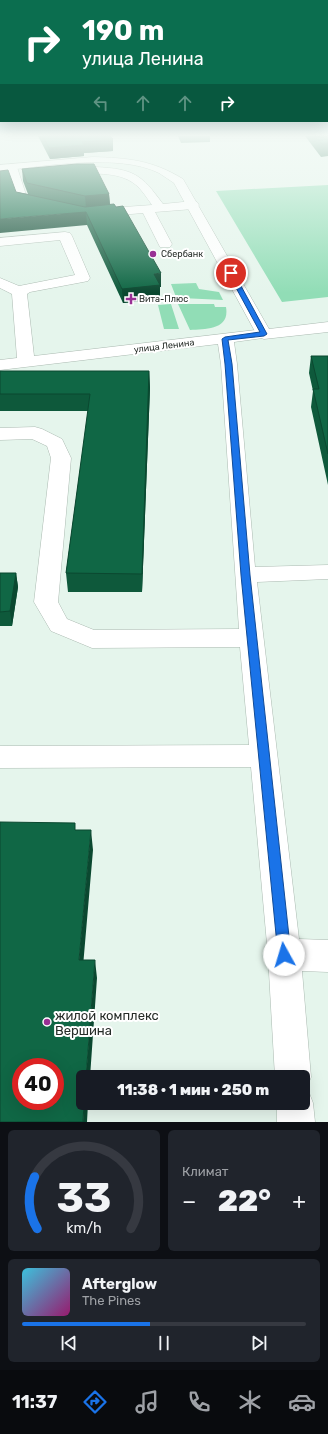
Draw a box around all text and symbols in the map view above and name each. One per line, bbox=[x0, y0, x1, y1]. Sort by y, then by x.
text: 190 m bbox=[82, 14, 165, 47]
icon: right bbox=[16, 16, 68, 68]
text: улица Ленина bbox=[82, 48, 204, 70]
icon: left bbox=[90, 92, 112, 114]
icon: ahead bbox=[132, 92, 154, 114]
icon: ahead bbox=[174, 92, 196, 114]
icon: right bbox=[216, 92, 238, 114]
marker: Сбербанк bbox=[148, 249, 158, 259]
place label: Сбербанк bbox=[161, 249, 203, 259]
pin bbox=[214, 256, 248, 290]
icon: arrive bbox=[220, 262, 242, 284]
marker: Вита-Плюс bbox=[126, 294, 136, 304]
place label: Вита-Плюс bbox=[139, 294, 188, 304]
street label: улица Ленина bbox=[133, 337, 195, 355]
position arrow bbox=[263, 934, 305, 976]
place label: жилой комплекс Вершина bbox=[55, 1008, 159, 1038]
marker: жилой комплекс Вершина bbox=[42, 1017, 52, 1027]
speed limit sign: 40 bbox=[12, 1058, 64, 1110]
text: 11:38 · 1 мин · 250 m bbox=[117, 1081, 269, 1099]
text: Климат bbox=[182, 1164, 228, 1179]
text: 33 bbox=[57, 1172, 111, 1221]
text: 22° bbox=[218, 1183, 271, 1219]
text: − bbox=[182, 1188, 196, 1215]
text: + bbox=[292, 1188, 306, 1215]
text: km/h bbox=[66, 1219, 102, 1236]
text: Afterglow bbox=[82, 1275, 157, 1293]
text: The Pines bbox=[82, 1293, 141, 1308]
icon: previous bbox=[58, 1332, 80, 1354]
icon: pause bbox=[153, 1332, 175, 1354]
icon: next bbox=[248, 1332, 270, 1354]
icon: directions bbox=[81, 1388, 109, 1416]
icon: music bbox=[133, 1388, 161, 1416]
icon: phone bbox=[185, 1388, 213, 1416]
icon: climate bbox=[236, 1388, 264, 1416]
icon: car bbox=[288, 1388, 316, 1416]
text: 11:37 bbox=[12, 1391, 57, 1413]

